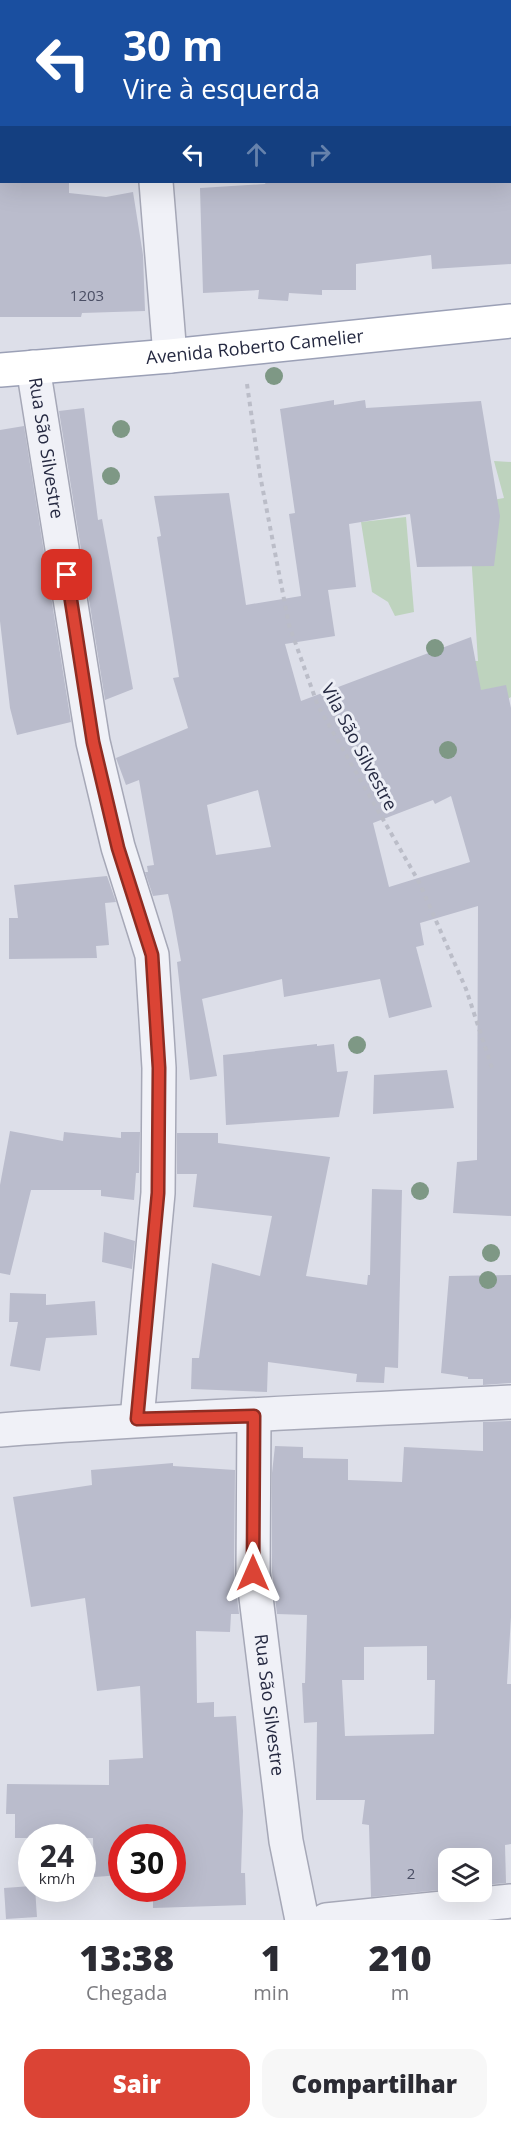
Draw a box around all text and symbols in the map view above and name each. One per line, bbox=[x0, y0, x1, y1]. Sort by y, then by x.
text: 30 m bbox=[123, 16, 223, 73]
icon: left bbox=[24, 24, 102, 102]
text: Vire à esquerda bbox=[123, 70, 320, 107]
icon: left bbox=[177, 138, 210, 171]
icon: ahead bbox=[240, 138, 273, 171]
icon: right bbox=[303, 138, 336, 171]
house number: 1203 bbox=[70, 285, 104, 305]
street label: Avenida Roberto Camelier bbox=[145, 323, 366, 369]
street label: Rua São Silvestre bbox=[24, 375, 70, 520]
pin bbox=[41, 549, 92, 600]
icon: arrive bbox=[50, 558, 83, 591]
street label: Vila São Silvestre bbox=[316, 679, 403, 814]
position arrow bbox=[221, 1541, 285, 1605]
street label: Rua São Silvestre bbox=[250, 1633, 291, 1777]
speed limit sign: 30 bbox=[108, 1824, 186, 1902]
text: 24 bbox=[40, 1835, 74, 1876]
map controls bbox=[438, 1848, 492, 1902]
button: layers bbox=[438, 1848, 492, 1902]
house number: 2 bbox=[407, 1863, 415, 1883]
text: km/h bbox=[39, 1868, 75, 1888]
text: 13:38 bbox=[79, 1933, 174, 1982]
text: 1 bbox=[261, 1933, 282, 1982]
text: 210 bbox=[368, 1933, 432, 1982]
text: Chegada bbox=[86, 1979, 167, 2006]
text: min bbox=[253, 1979, 289, 2006]
text: m bbox=[391, 1979, 409, 2006]
button: Sair bbox=[24, 2049, 250, 2118]
button: Compartilhar bbox=[262, 2049, 487, 2118]

